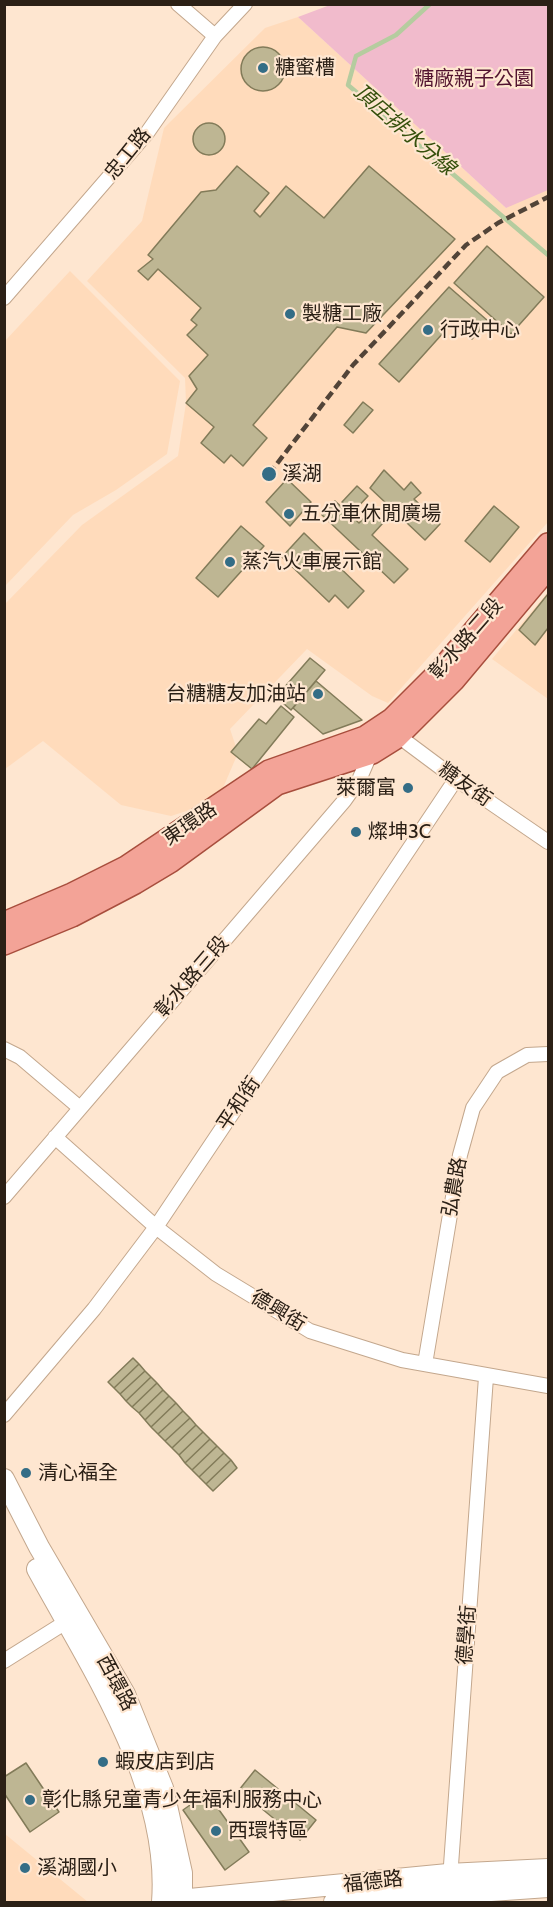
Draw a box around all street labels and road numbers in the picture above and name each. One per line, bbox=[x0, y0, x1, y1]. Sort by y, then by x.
street label: 忠工路 bbox=[100, 123, 156, 185]
street label: 彰水路二段 bbox=[424, 593, 508, 685]
street label: 糖友街 bbox=[434, 758, 496, 812]
street label: 東環路 bbox=[158, 797, 222, 851]
street label: 彰水路三段 bbox=[150, 931, 234, 1023]
street label: 平和街 bbox=[212, 1072, 266, 1136]
street label: 弘農路 bbox=[438, 1155, 472, 1219]
street label: 德興街 bbox=[246, 1285, 310, 1337]
street label: 德學街 bbox=[453, 1604, 481, 1666]
street label: 西環路 bbox=[91, 1651, 141, 1715]
street label: 福德路 bbox=[342, 1867, 404, 1897]

